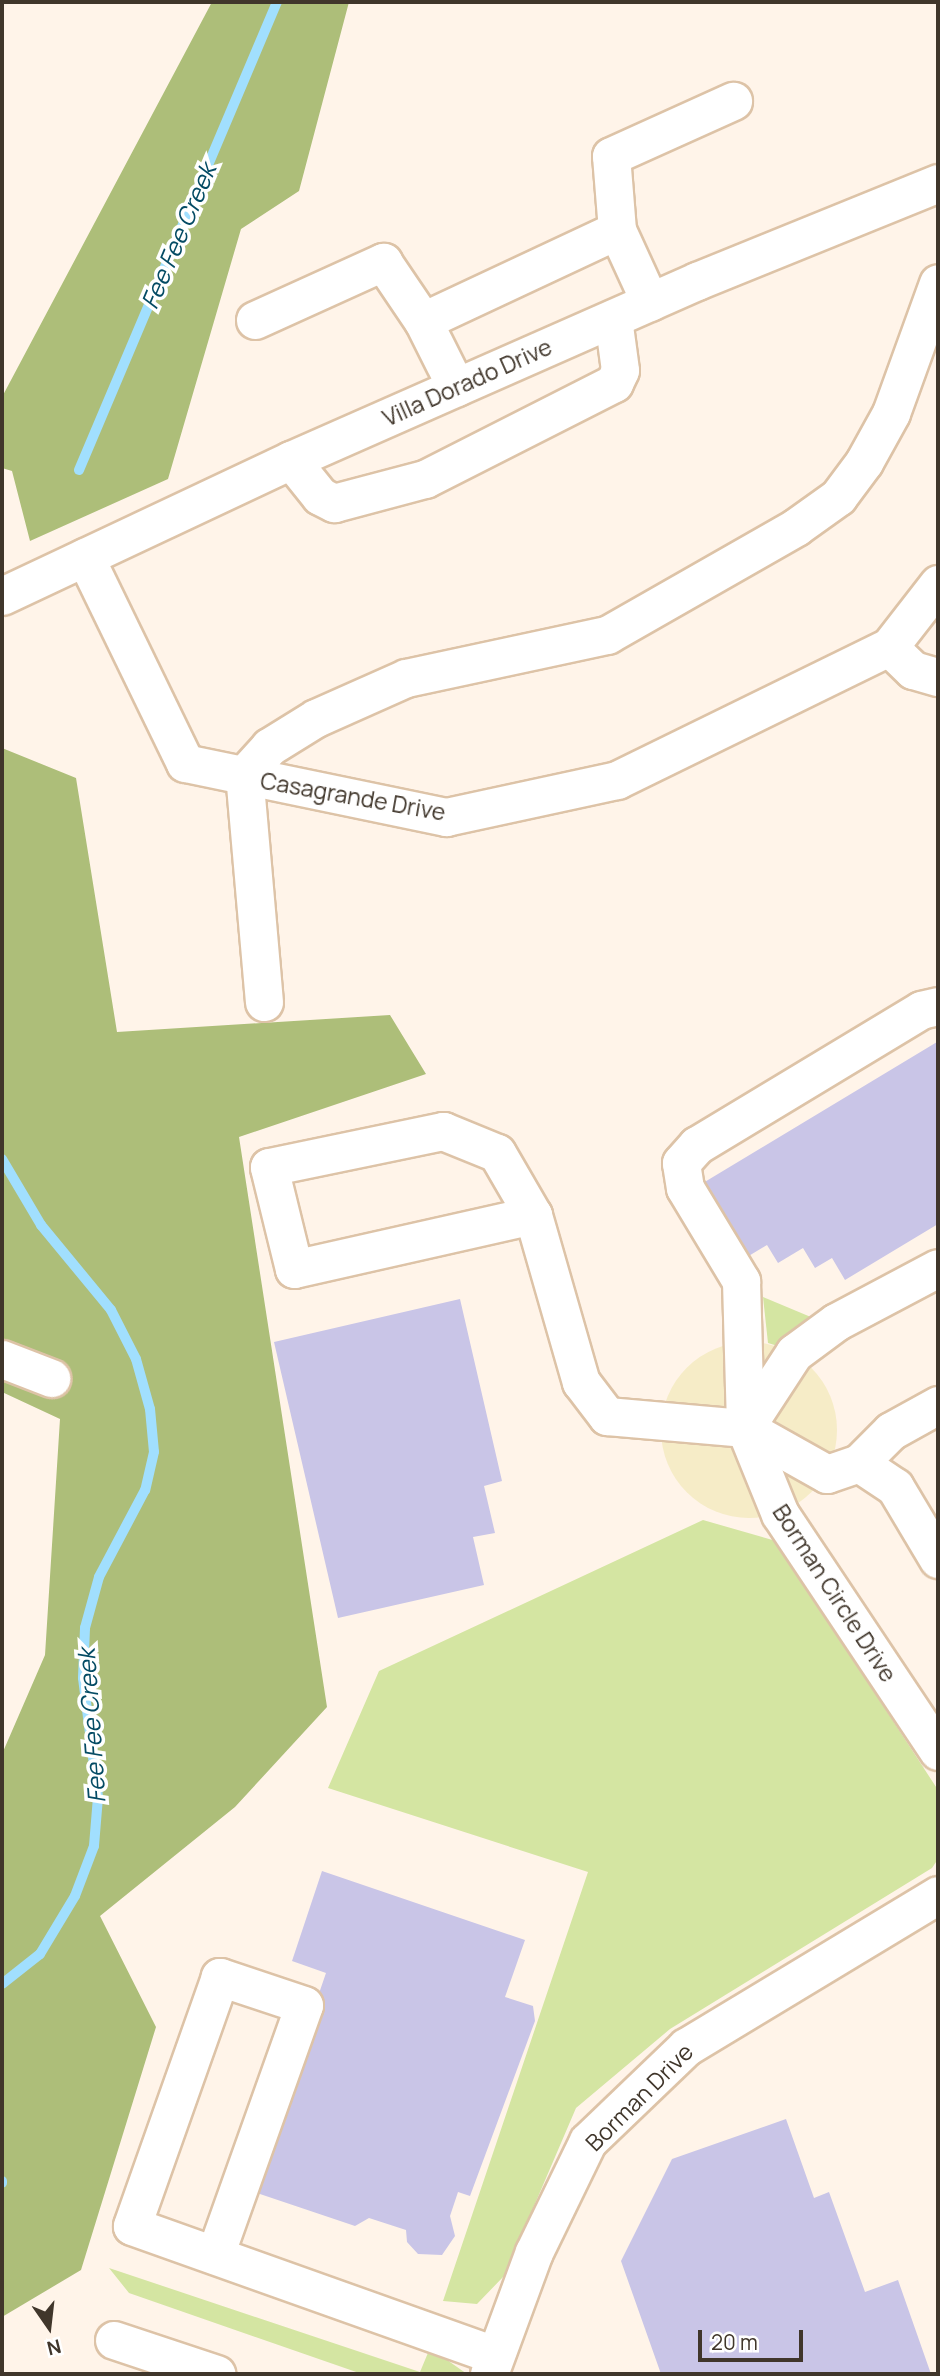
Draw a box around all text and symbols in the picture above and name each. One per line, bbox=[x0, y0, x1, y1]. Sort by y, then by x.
water label: Fee Fee Creek bbox=[135, 159, 221, 313]
street label: Villa Dorado Drive bbox=[378, 332, 556, 432]
street label: Casagrande Drive bbox=[258, 766, 448, 826]
street label: Borman Circle Drive bbox=[767, 1499, 903, 1687]
water label: Fee Fee Creek bbox=[71, 1648, 111, 1804]
street label: Borman Drive bbox=[580, 2038, 698, 2156]
north arrow bbox=[14, 2292, 84, 2362]
scale bar bbox=[702, 2316, 807, 2360]
text: 20 m bbox=[711, 2328, 758, 2356]
text: N bbox=[44, 2333, 64, 2362]

